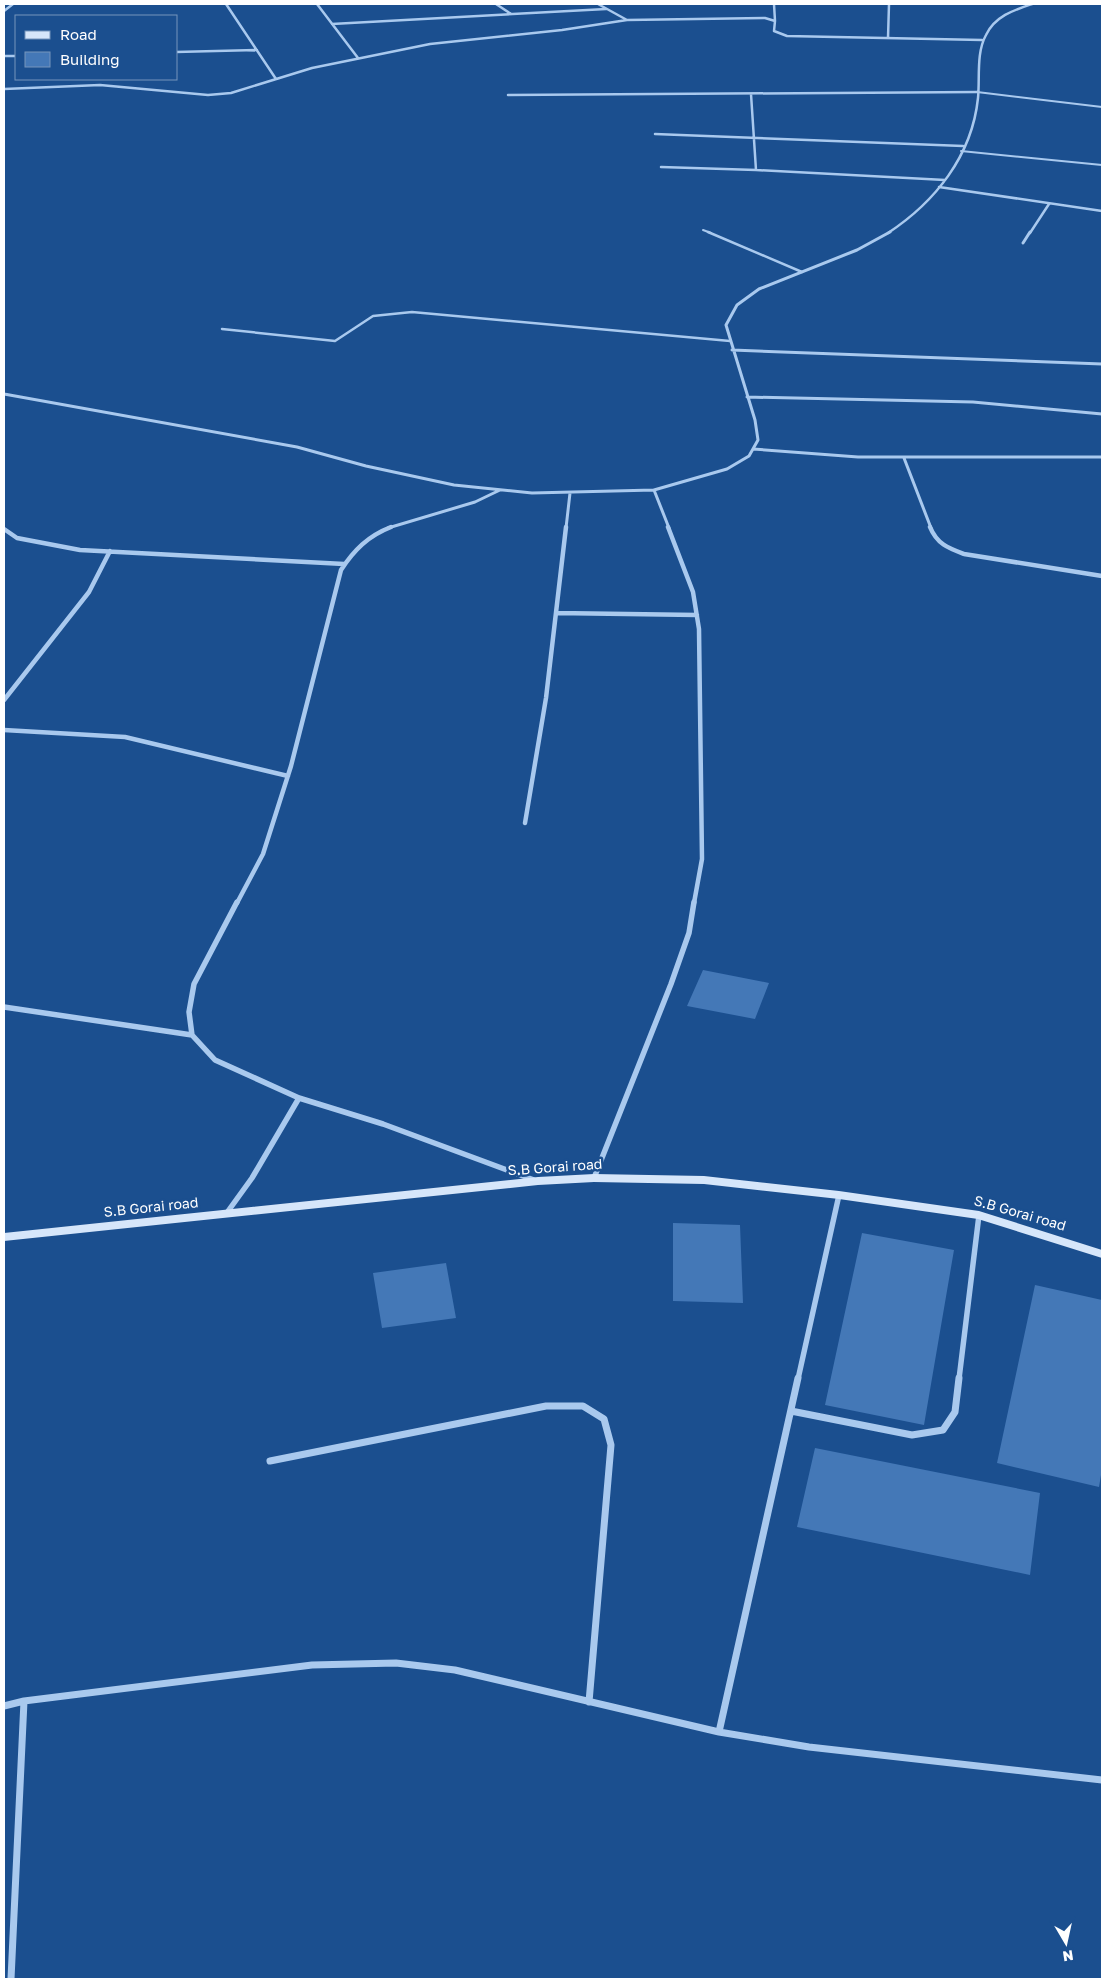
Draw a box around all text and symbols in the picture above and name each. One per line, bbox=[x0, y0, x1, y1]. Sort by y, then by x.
legend bbox=[15, 15, 178, 80]
text: Road bbox=[60, 25, 97, 43]
text: Building bbox=[60, 50, 120, 68]
street label: S.B Gorai road bbox=[507, 1155, 603, 1178]
street label: S.B Gorai road bbox=[972, 1191, 1068, 1234]
street label: S.B Gorai road bbox=[103, 1193, 199, 1220]
north arrow bbox=[1041, 1918, 1091, 1968]
text: N bbox=[1062, 1947, 1075, 1966]

